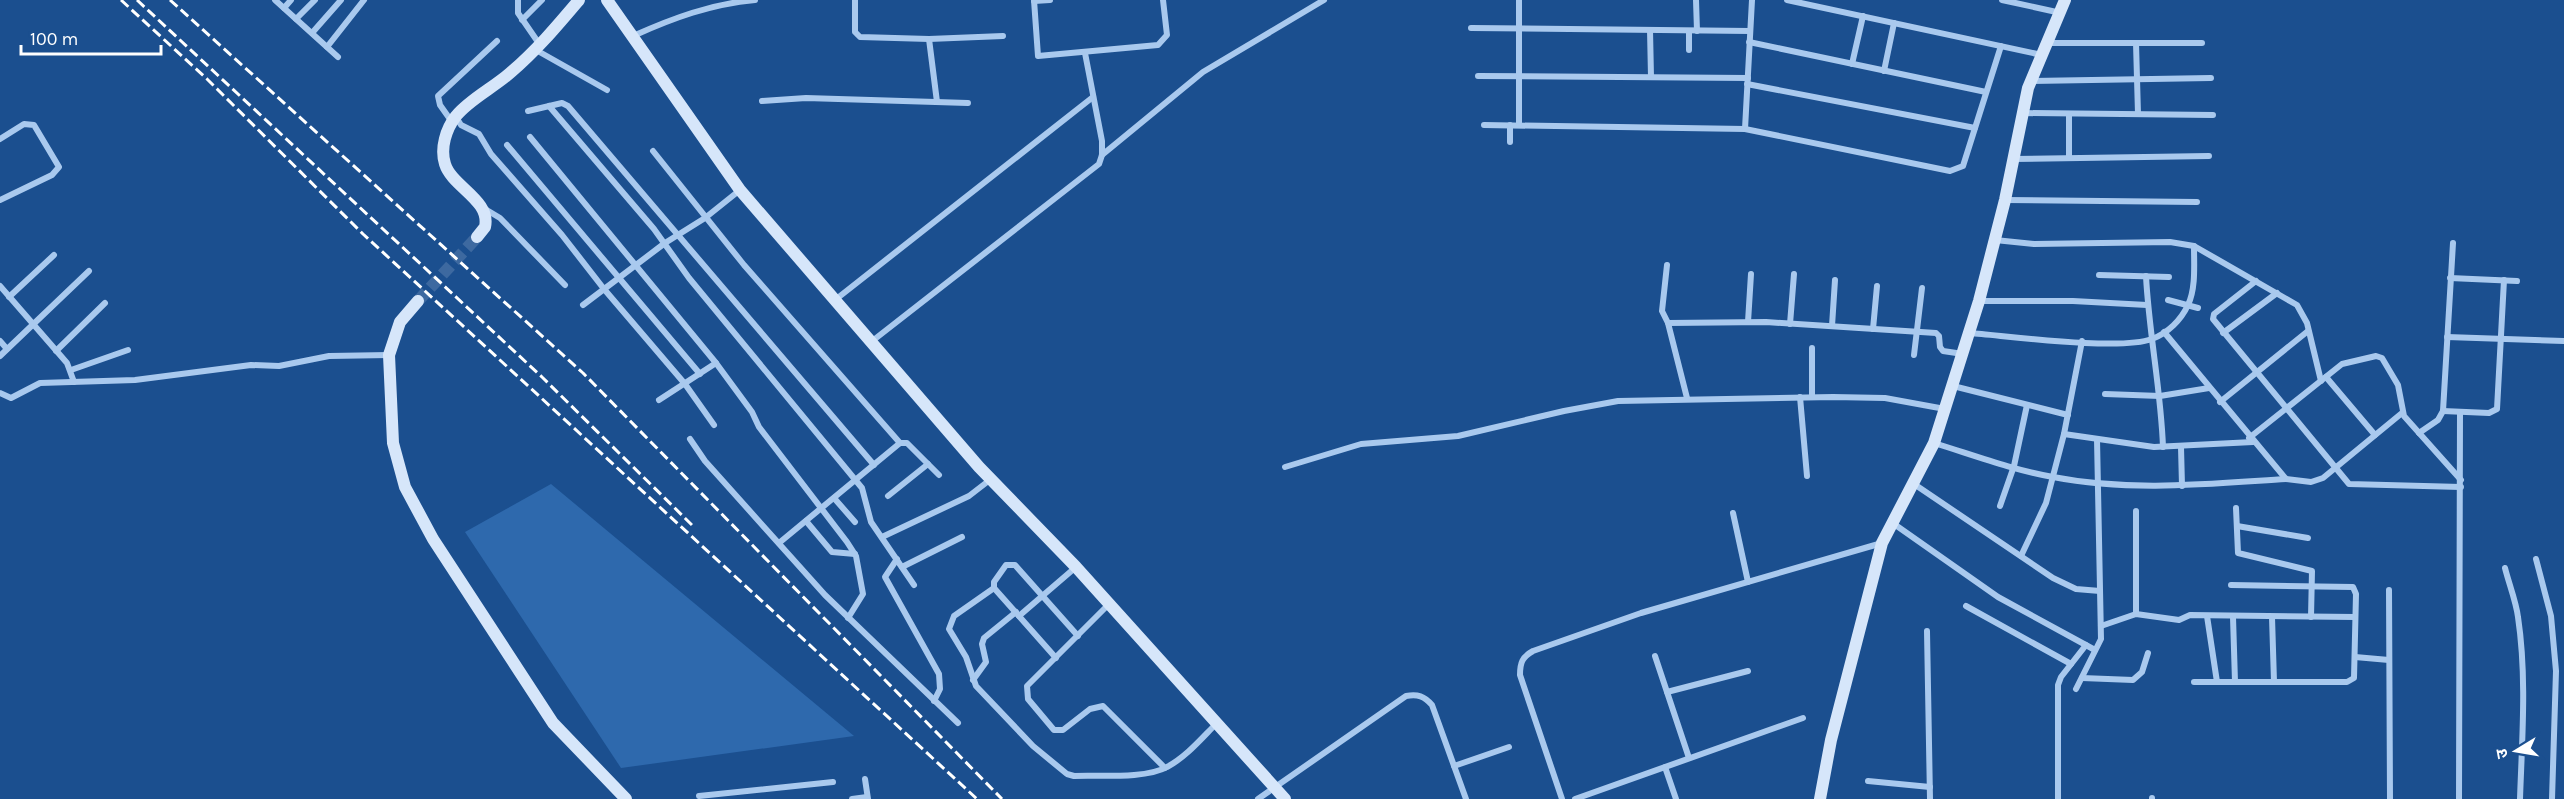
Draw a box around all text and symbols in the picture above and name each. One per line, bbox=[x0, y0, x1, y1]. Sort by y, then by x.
scale bar bbox=[21, 18, 160, 56]
text: 100 m bbox=[30, 28, 78, 50]
north arrow bbox=[2486, 721, 2546, 781]
text: उ bbox=[2491, 747, 2512, 760]

